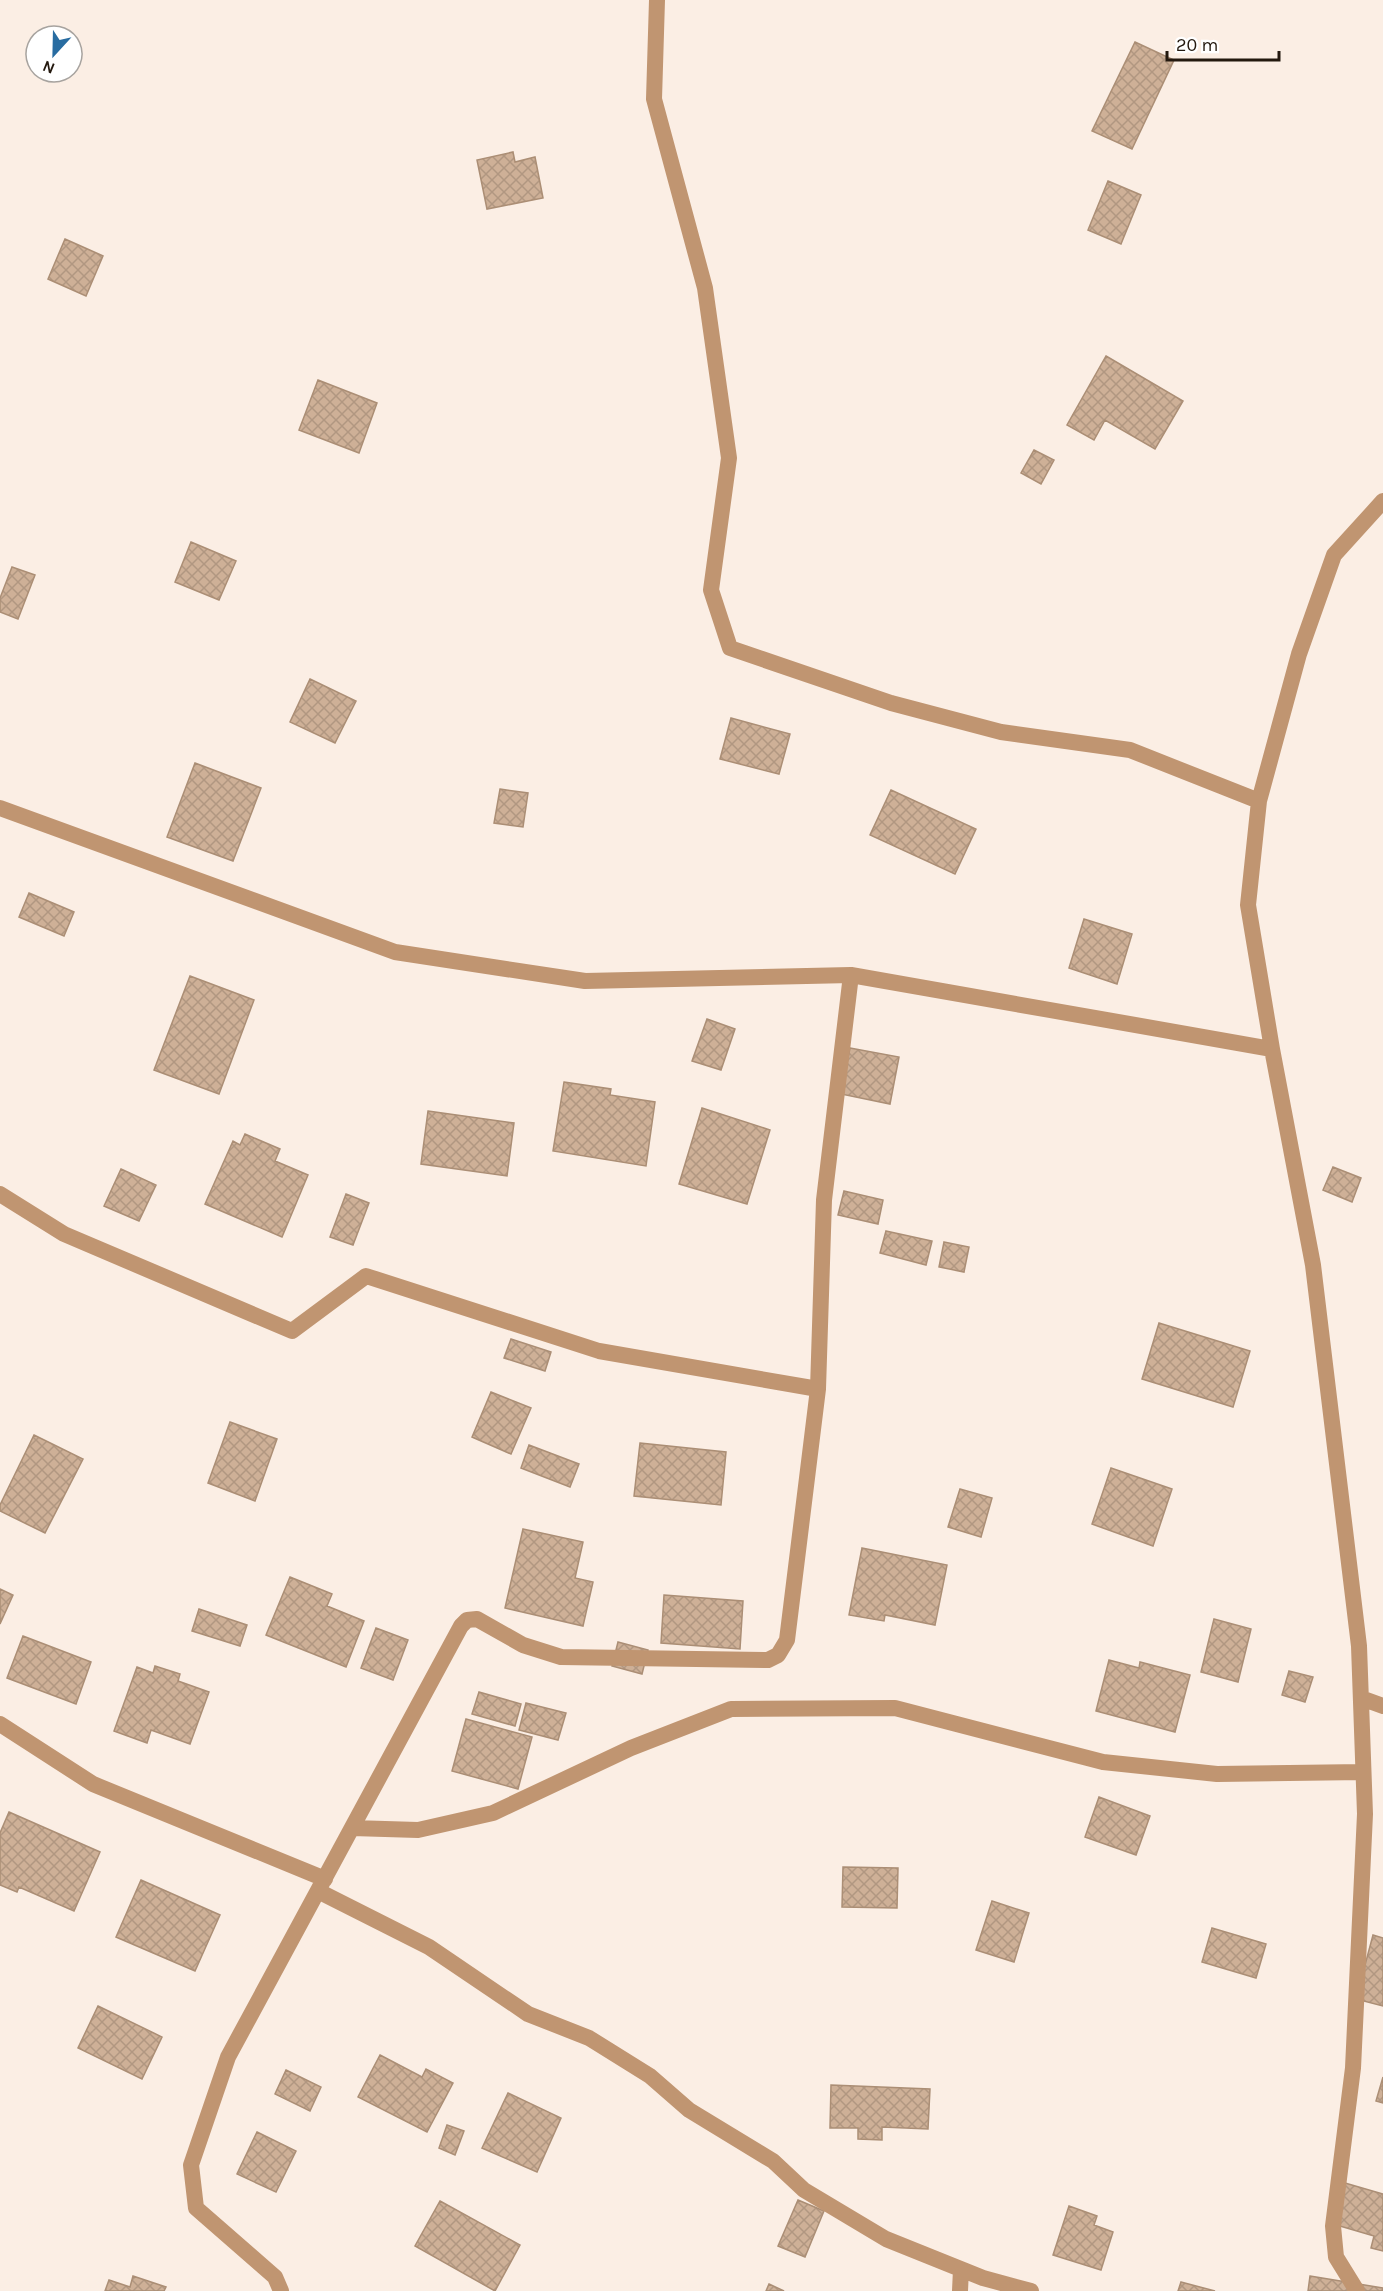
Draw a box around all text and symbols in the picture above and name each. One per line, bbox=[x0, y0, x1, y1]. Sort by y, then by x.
north arrow bbox=[24, 24, 84, 84]
scale bar bbox=[1167, 24, 1280, 62]
text: 20 m bbox=[1176, 34, 1218, 56]
text: N bbox=[40, 56, 57, 78]

